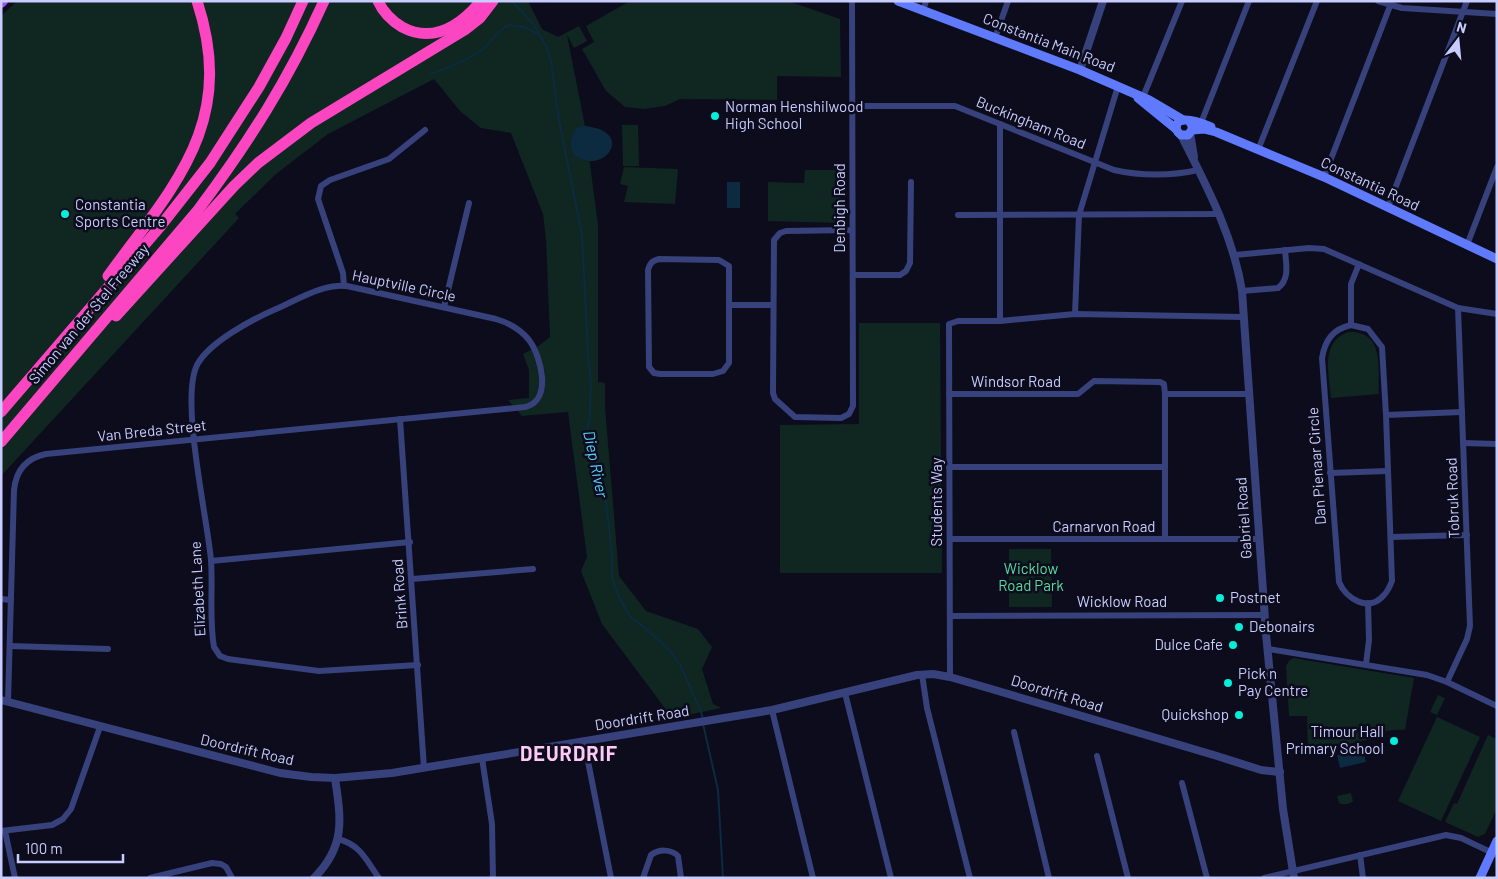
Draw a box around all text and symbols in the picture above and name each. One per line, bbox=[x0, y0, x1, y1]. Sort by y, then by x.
street label: Constantia Main Road bbox=[981, 9, 1118, 76]
north arrow bbox=[1433, 15, 1483, 65]
text: N bbox=[1455, 18, 1469, 36]
street label: Buckingham Road bbox=[974, 92, 1089, 152]
place label: Norman Henshilwood High School bbox=[725, 97, 864, 132]
marker: Norman Henshilwood High School bbox=[709, 110, 721, 122]
street label: Constantia Road bbox=[1318, 152, 1423, 214]
street label: Denbigh Road bbox=[830, 163, 848, 253]
place label: Constantia Sports Centre bbox=[75, 195, 165, 230]
marker: Constantia Sports Centre bbox=[59, 208, 71, 220]
street label: Simon van der Stel Freeway bbox=[24, 239, 152, 387]
street label: Hauptville Circle bbox=[351, 265, 458, 305]
street label: Windsor Road bbox=[971, 372, 1061, 390]
street label: Dan Pienaar Circle bbox=[1303, 407, 1329, 526]
street label: Van Breda Street bbox=[97, 415, 207, 445]
water label: Diep River bbox=[580, 429, 613, 500]
street label: Students Way bbox=[927, 457, 945, 547]
street label: Tobruk Road bbox=[1442, 457, 1462, 539]
street label: Gabriel Road bbox=[1231, 477, 1255, 560]
street label: Carnarvon Road bbox=[1052, 517, 1156, 535]
street label: Elizabeth Lane bbox=[186, 541, 208, 637]
street label: Brink Road bbox=[388, 558, 410, 630]
park label: Wicklow Road Park bbox=[998, 559, 1064, 594]
place label: Postnet bbox=[1230, 588, 1281, 606]
street label: Wicklow Road bbox=[1077, 592, 1167, 610]
marker: Postnet bbox=[1214, 592, 1226, 604]
place label: Debonairs bbox=[1249, 617, 1315, 635]
marker: Debonairs bbox=[1233, 621, 1245, 633]
place label: Dulce Cafe bbox=[1154, 635, 1223, 653]
marker: Dulce Cafe bbox=[1227, 639, 1239, 651]
place label: Pick n Pay Centre bbox=[1238, 664, 1308, 699]
street label: Doordrift Road bbox=[1009, 670, 1106, 716]
marker: Pick n Pay Centre bbox=[1222, 677, 1234, 689]
street label: Doordrift Road bbox=[593, 701, 690, 733]
place label: Quickshop bbox=[1162, 705, 1229, 723]
marker: Quickshop bbox=[1233, 709, 1245, 721]
place label: Timour Hall Primary School bbox=[1286, 722, 1384, 757]
street label: Doordrift Road bbox=[199, 730, 296, 769]
marker: Timour Hall Primary School bbox=[1388, 735, 1400, 747]
district label: DEURDRIF bbox=[520, 741, 618, 765]
scale bar bbox=[18, 832, 122, 864]
text: 100 m bbox=[25, 839, 63, 857]

